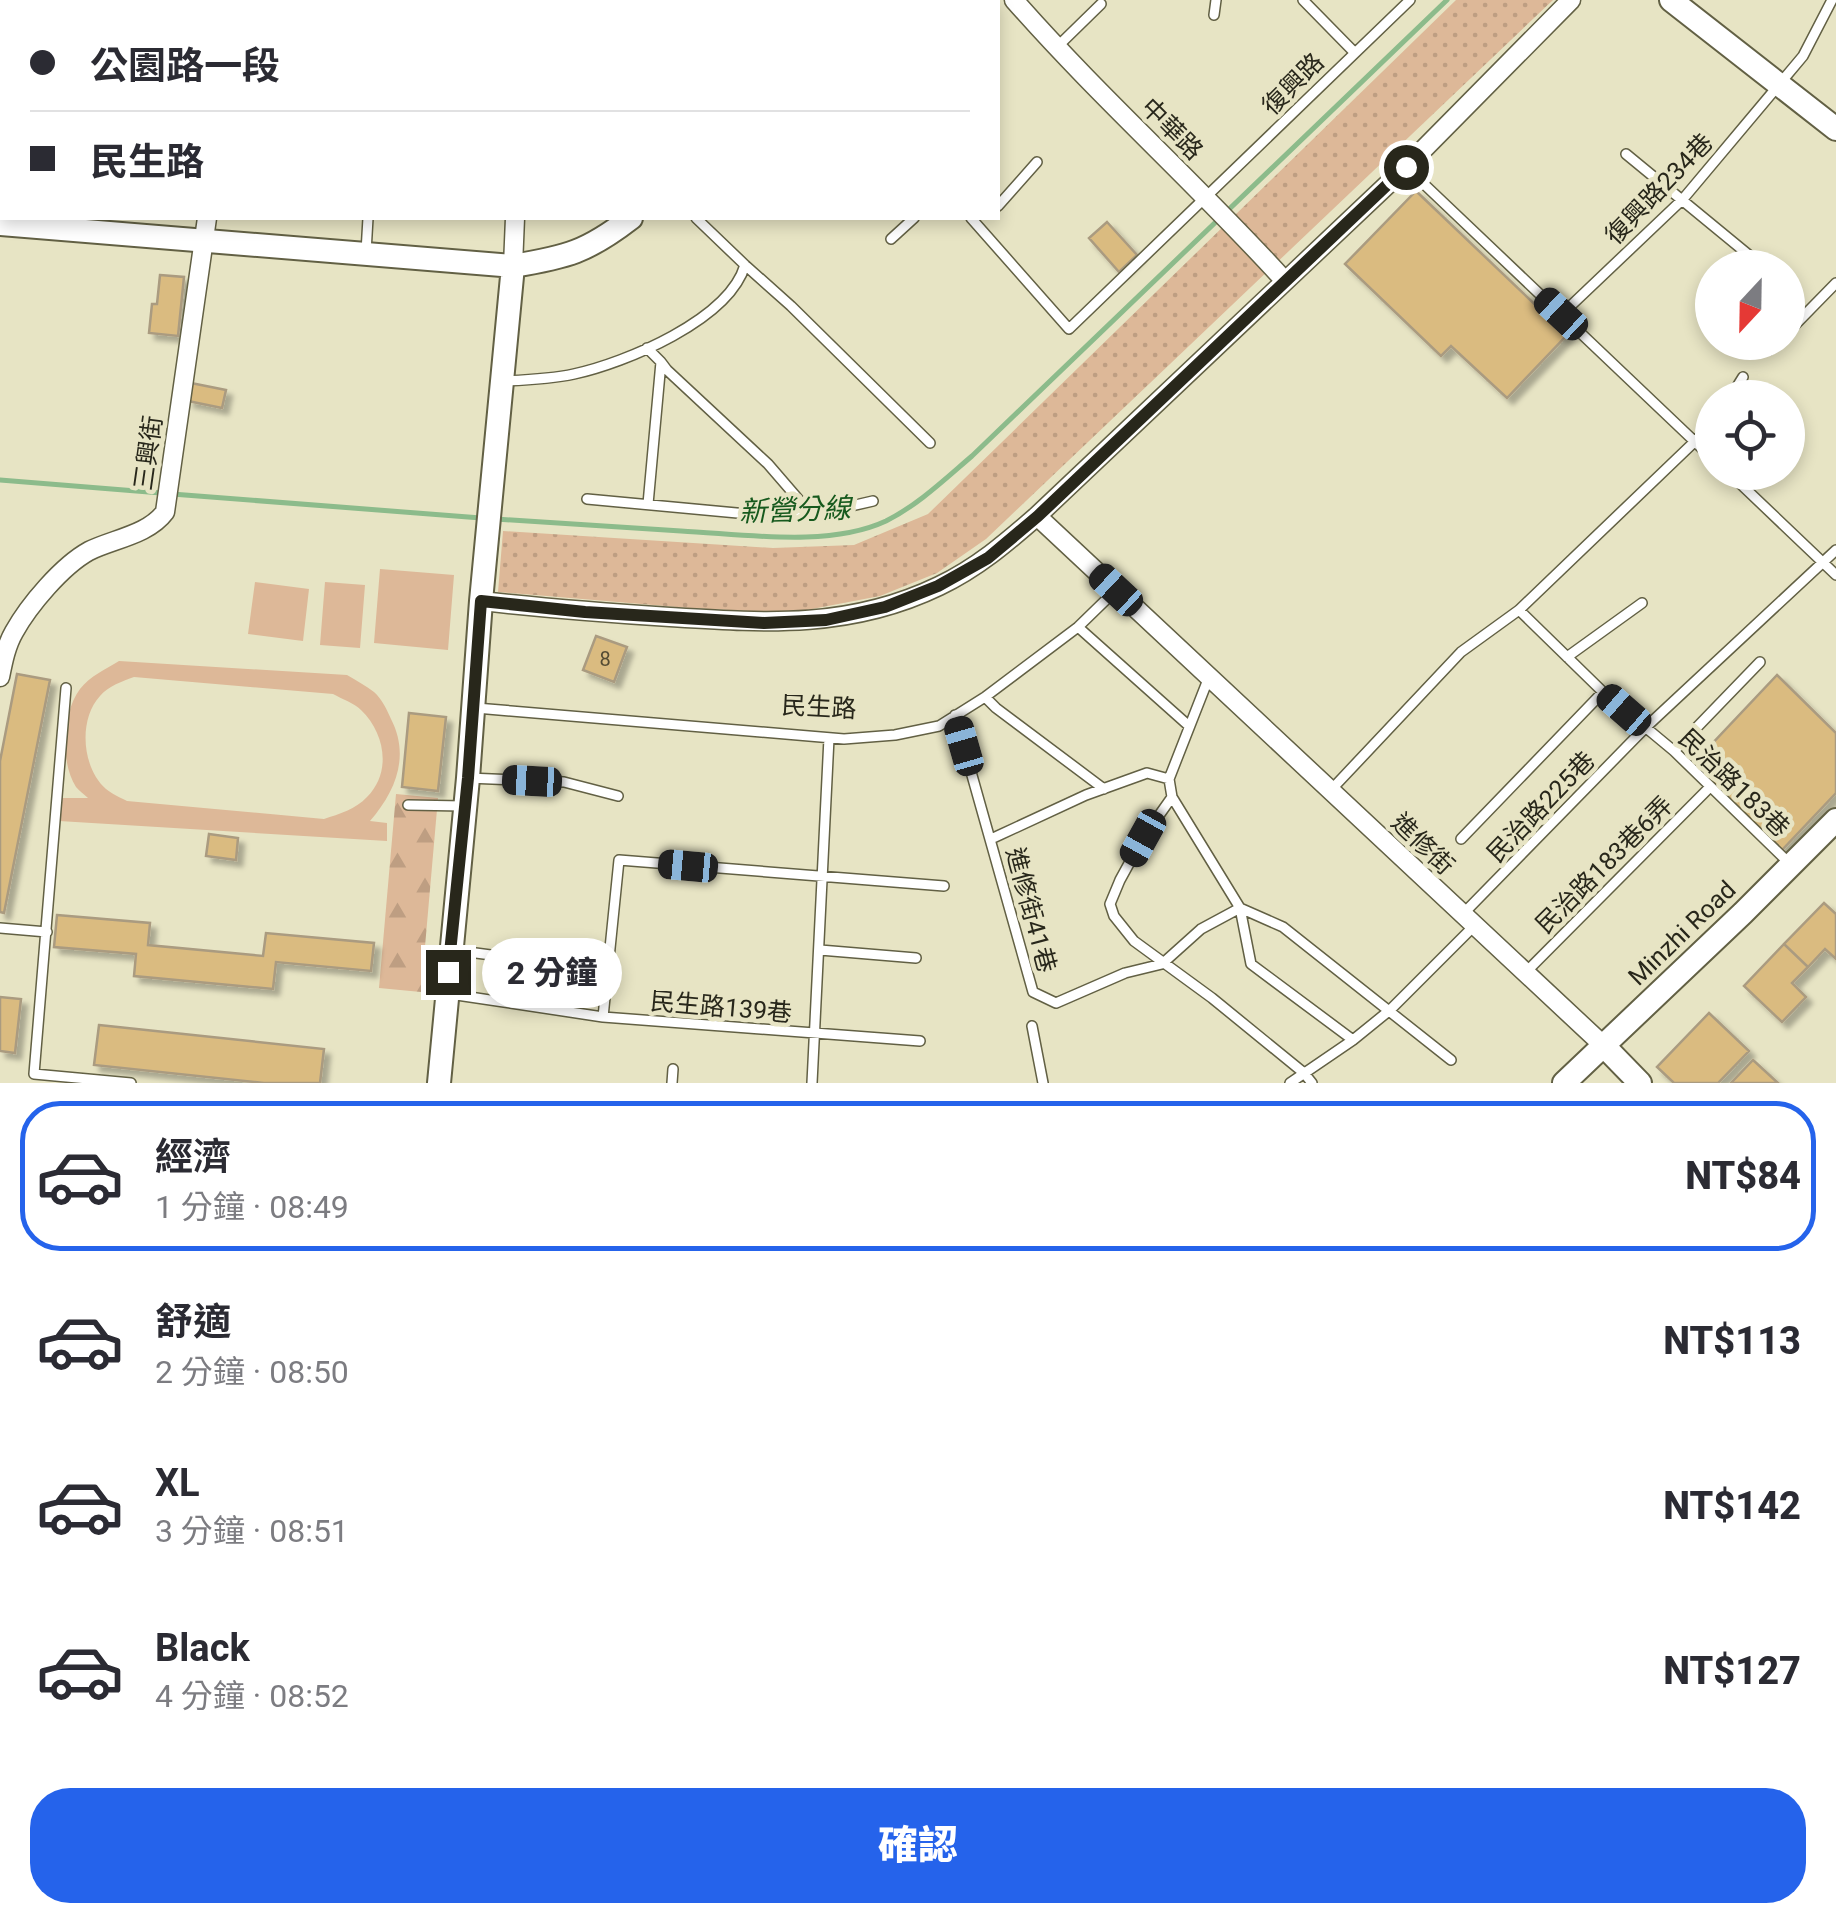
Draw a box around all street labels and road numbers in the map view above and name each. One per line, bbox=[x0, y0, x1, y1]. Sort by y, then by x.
street label: 復興路 bbox=[1256, 47, 1330, 121]
street label: 中華路 bbox=[1135, 92, 1209, 166]
street label: 復興路234巷 bbox=[1599, 128, 1719, 250]
street label: 三興街 bbox=[128, 414, 168, 492]
street label: 民生路 bbox=[781, 691, 857, 723]
street label: 民治路183巷 bbox=[1673, 723, 1795, 843]
street label: 民治路225巷 bbox=[1481, 746, 1601, 868]
street label: 民治路183巷6弄 bbox=[1530, 791, 1678, 939]
street label: 進修街 bbox=[1386, 808, 1460, 880]
street label: 進修街41巷 bbox=[1000, 844, 1062, 976]
street label: Minzhi Road bbox=[1622, 875, 1742, 991]
street label: 民生路139巷 bbox=[649, 986, 793, 1028]

